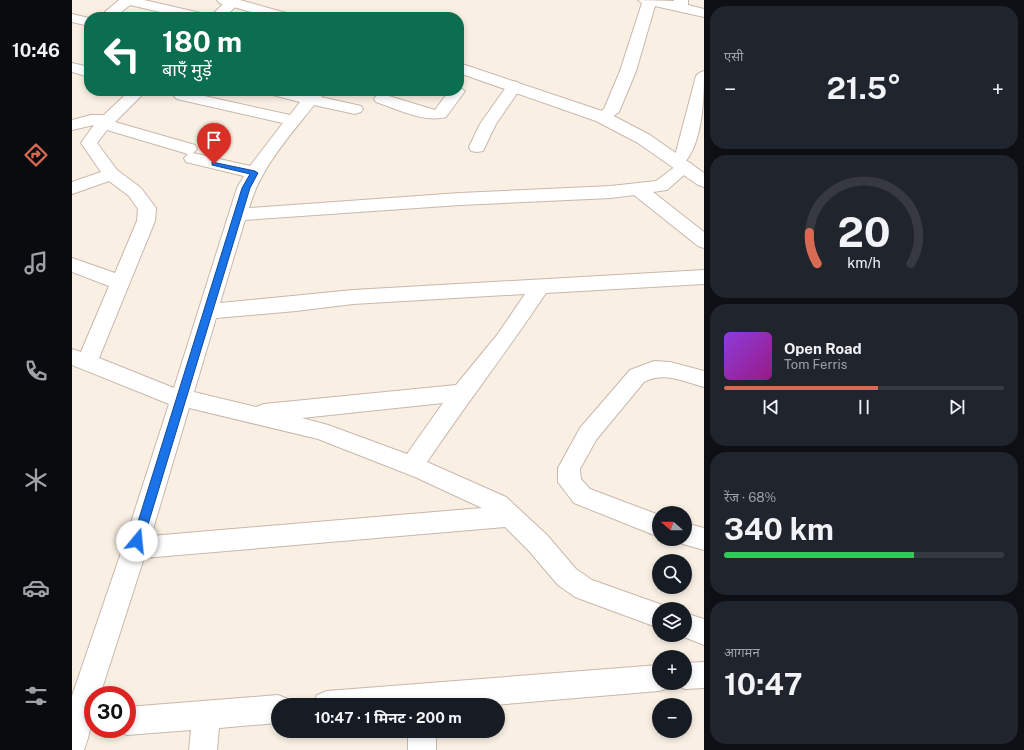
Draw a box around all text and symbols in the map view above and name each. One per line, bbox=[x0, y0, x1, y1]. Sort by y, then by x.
text: 180 m bbox=[162, 25, 242, 58]
icon: left bbox=[96, 28, 148, 80]
text: 10:46 bbox=[12, 40, 60, 61]
text: एसी bbox=[724, 49, 743, 64]
text: बाएँ मुड़ें bbox=[162, 59, 212, 80]
text: 21.5° bbox=[827, 70, 901, 106]
text: − bbox=[724, 76, 736, 102]
text: + bbox=[992, 76, 1004, 102]
pin bbox=[197, 123, 231, 164]
icon: arrive bbox=[203, 129, 225, 151]
icon: directions bbox=[22, 141, 50, 169]
text: 20 bbox=[837, 207, 891, 256]
icon: music bbox=[22, 249, 50, 277]
text: km/h bbox=[847, 254, 881, 271]
text: Open Road bbox=[784, 340, 862, 357]
icon: phone bbox=[22, 357, 50, 385]
text: Tom Ferris bbox=[784, 357, 847, 372]
icon: previous bbox=[760, 396, 782, 418]
icon: pause bbox=[853, 396, 875, 418]
icon: next bbox=[946, 396, 968, 418]
icon: climate bbox=[22, 466, 50, 494]
text: रेंज · 68% bbox=[724, 490, 776, 505]
north arrow bbox=[652, 506, 692, 546]
map controls bbox=[652, 506, 692, 738]
text: 340 km bbox=[724, 511, 834, 547]
position arrow bbox=[116, 520, 158, 562]
button: search bbox=[652, 554, 692, 594]
icon: car bbox=[22, 574, 50, 602]
button: layers bbox=[652, 602, 692, 642]
text: आगमन bbox=[724, 645, 760, 660]
button: + bbox=[652, 650, 692, 690]
text: 10:47 bbox=[724, 666, 803, 702]
icon: filters bbox=[22, 682, 50, 710]
speed limit sign: 30 bbox=[84, 686, 136, 738]
button: − bbox=[652, 698, 692, 738]
text: 10:47 · 1 मिनट · 200 m bbox=[314, 709, 462, 726]

